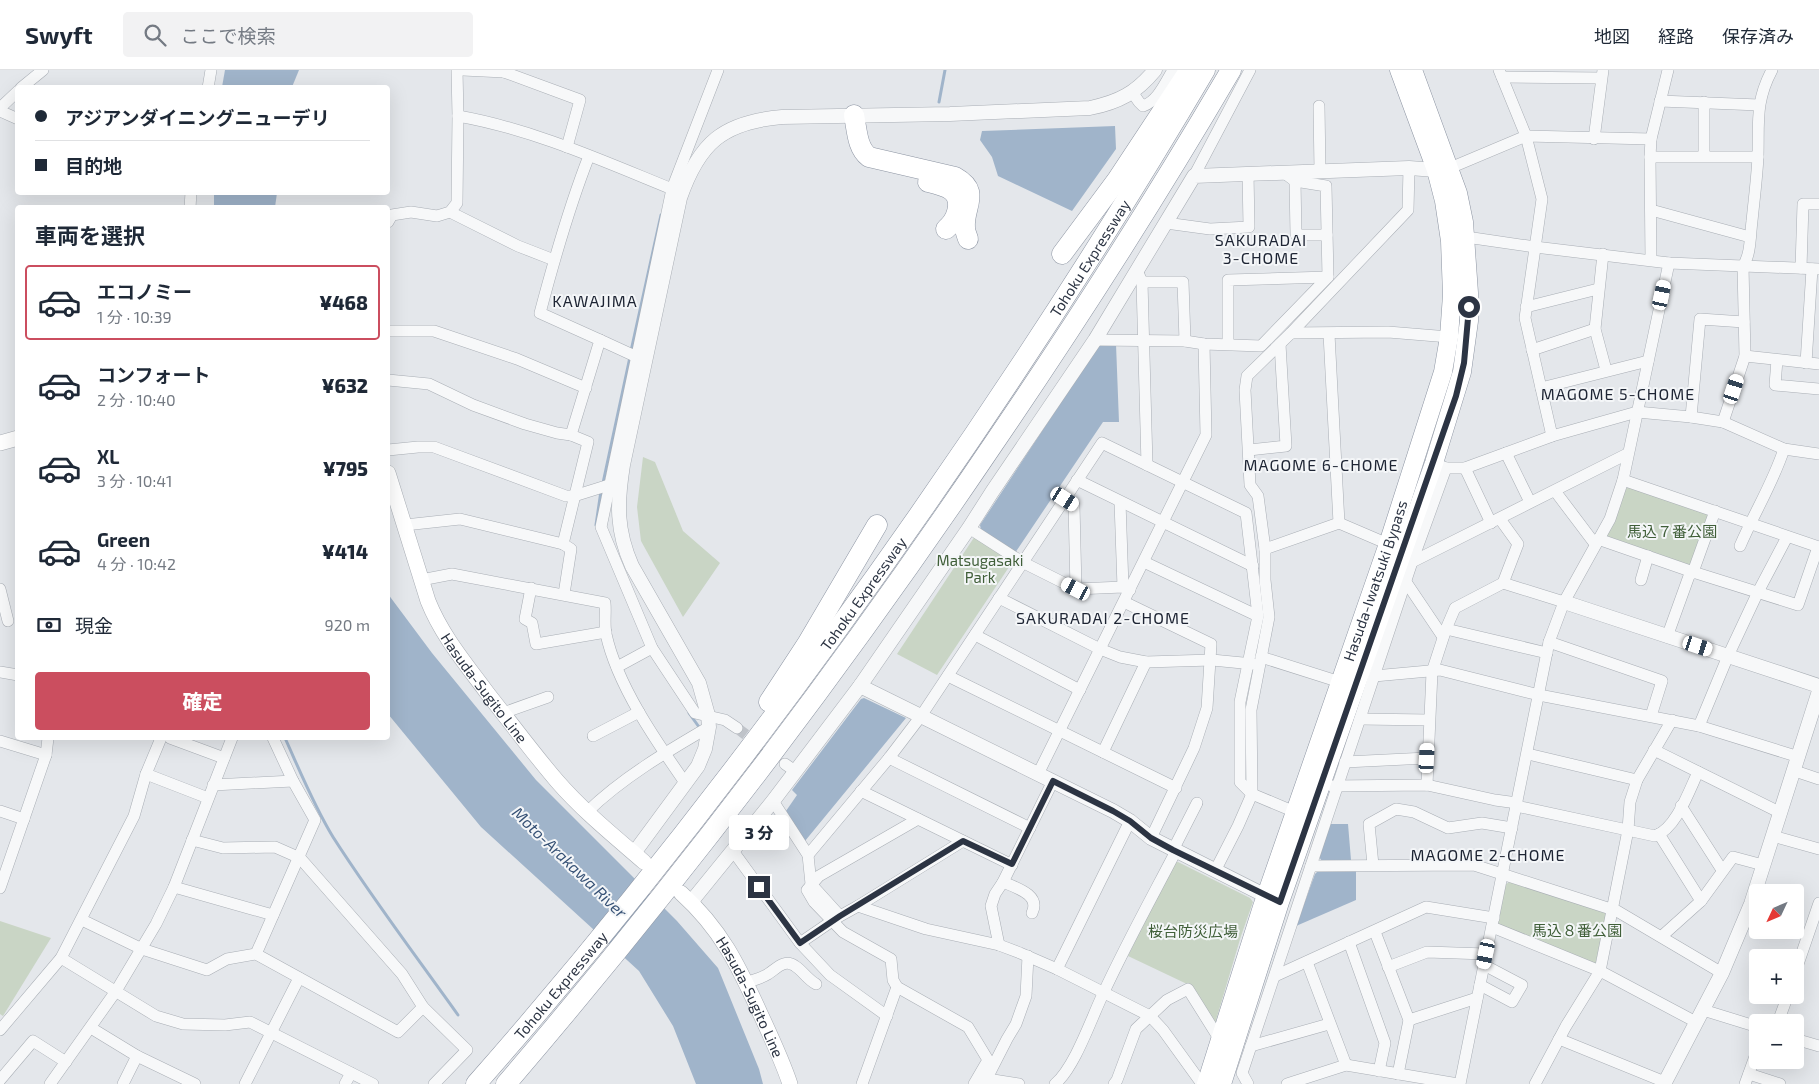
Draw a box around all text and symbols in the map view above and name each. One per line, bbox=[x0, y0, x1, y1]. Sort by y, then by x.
search box bbox=[123, 12, 473, 57]
text: Swyft bbox=[25, 20, 93, 49]
icon: search bbox=[141, 21, 169, 49]
text: ここで検索 bbox=[181, 24, 276, 47]
text: 地図 bbox=[1594, 25, 1630, 47]
text: 経路 bbox=[1658, 25, 1694, 47]
text: 保存済み bbox=[1722, 25, 1794, 47]
text: アジアンダイニングニューデリ bbox=[65, 106, 329, 129]
text: 目的地 bbox=[65, 154, 122, 177]
street label: Tohoku Expressway bbox=[1046, 196, 1133, 320]
text: 車両を選択 bbox=[35, 222, 145, 248]
district label: SAKURADAI 3-CHOME bbox=[1215, 230, 1307, 267]
car bbox=[1651, 279, 1672, 311]
icon: car bbox=[37, 280, 82, 325]
text: エコノミー bbox=[97, 280, 192, 303]
text: ¥468 bbox=[319, 291, 368, 314]
district label: KAWAJIMA bbox=[552, 291, 638, 310]
route start bbox=[1458, 296, 1480, 318]
text: 1 分 · 10:39 bbox=[97, 307, 172, 326]
icon: car bbox=[37, 363, 82, 408]
text: コンフォート bbox=[97, 363, 210, 386]
car bbox=[1722, 372, 1745, 406]
text: ¥632 bbox=[321, 374, 368, 397]
district label: MAGOME 5-CHOME bbox=[1541, 384, 1695, 403]
text: 2 分 · 10:40 bbox=[97, 390, 176, 409]
text: XL bbox=[97, 445, 119, 468]
icon: car bbox=[37, 446, 82, 491]
district label: MAGOME 6-CHOME bbox=[1243, 455, 1399, 474]
text: ¥795 bbox=[323, 457, 368, 480]
text: 3 分 · 10:41 bbox=[97, 471, 172, 490]
car bbox=[1048, 485, 1081, 513]
street label: Hasuda-Iwatsuki Bypass bbox=[1339, 498, 1410, 663]
park label: 馬込７番公園 bbox=[1627, 522, 1717, 540]
text: Green bbox=[97, 528, 150, 551]
icon: car bbox=[37, 529, 82, 574]
street label: Tohoku Expressway bbox=[816, 533, 910, 654]
text: ¥414 bbox=[322, 540, 368, 563]
park label: Matsugasaki Park bbox=[936, 551, 1024, 586]
text: 4 分 · 10:42 bbox=[97, 554, 176, 573]
car bbox=[1059, 576, 1092, 602]
district label: SAKURADAI 2-CHOME bbox=[1016, 608, 1190, 627]
icon: cash bbox=[35, 611, 63, 639]
text: 現金 bbox=[75, 614, 113, 637]
text: 920 m bbox=[325, 615, 370, 634]
street label: Hasuda-Sugito Line bbox=[437, 629, 532, 746]
car bbox=[1681, 634, 1714, 658]
button: 確定 bbox=[35, 672, 370, 730]
car bbox=[1418, 743, 1435, 773]
water label: Moto-Arakawa River bbox=[509, 803, 632, 922]
callout: 3 分 bbox=[729, 814, 789, 850]
text: 3 分 bbox=[745, 823, 773, 842]
district label: MAGOME 2-CHOME bbox=[1411, 845, 1565, 864]
route end bbox=[748, 876, 770, 898]
north arrow bbox=[1749, 884, 1804, 939]
map controls bbox=[1749, 884, 1804, 1069]
park label: 馬込８番公園 bbox=[1532, 921, 1622, 939]
park label: 桜台防災広場 bbox=[1148, 922, 1238, 940]
street label: Tohoku Expressway bbox=[510, 928, 611, 1043]
street label: Hasuda-Sugito Line bbox=[713, 933, 788, 1060]
car bbox=[1475, 938, 1496, 970]
button: + bbox=[1749, 949, 1804, 1004]
button: − bbox=[1749, 1014, 1804, 1069]

